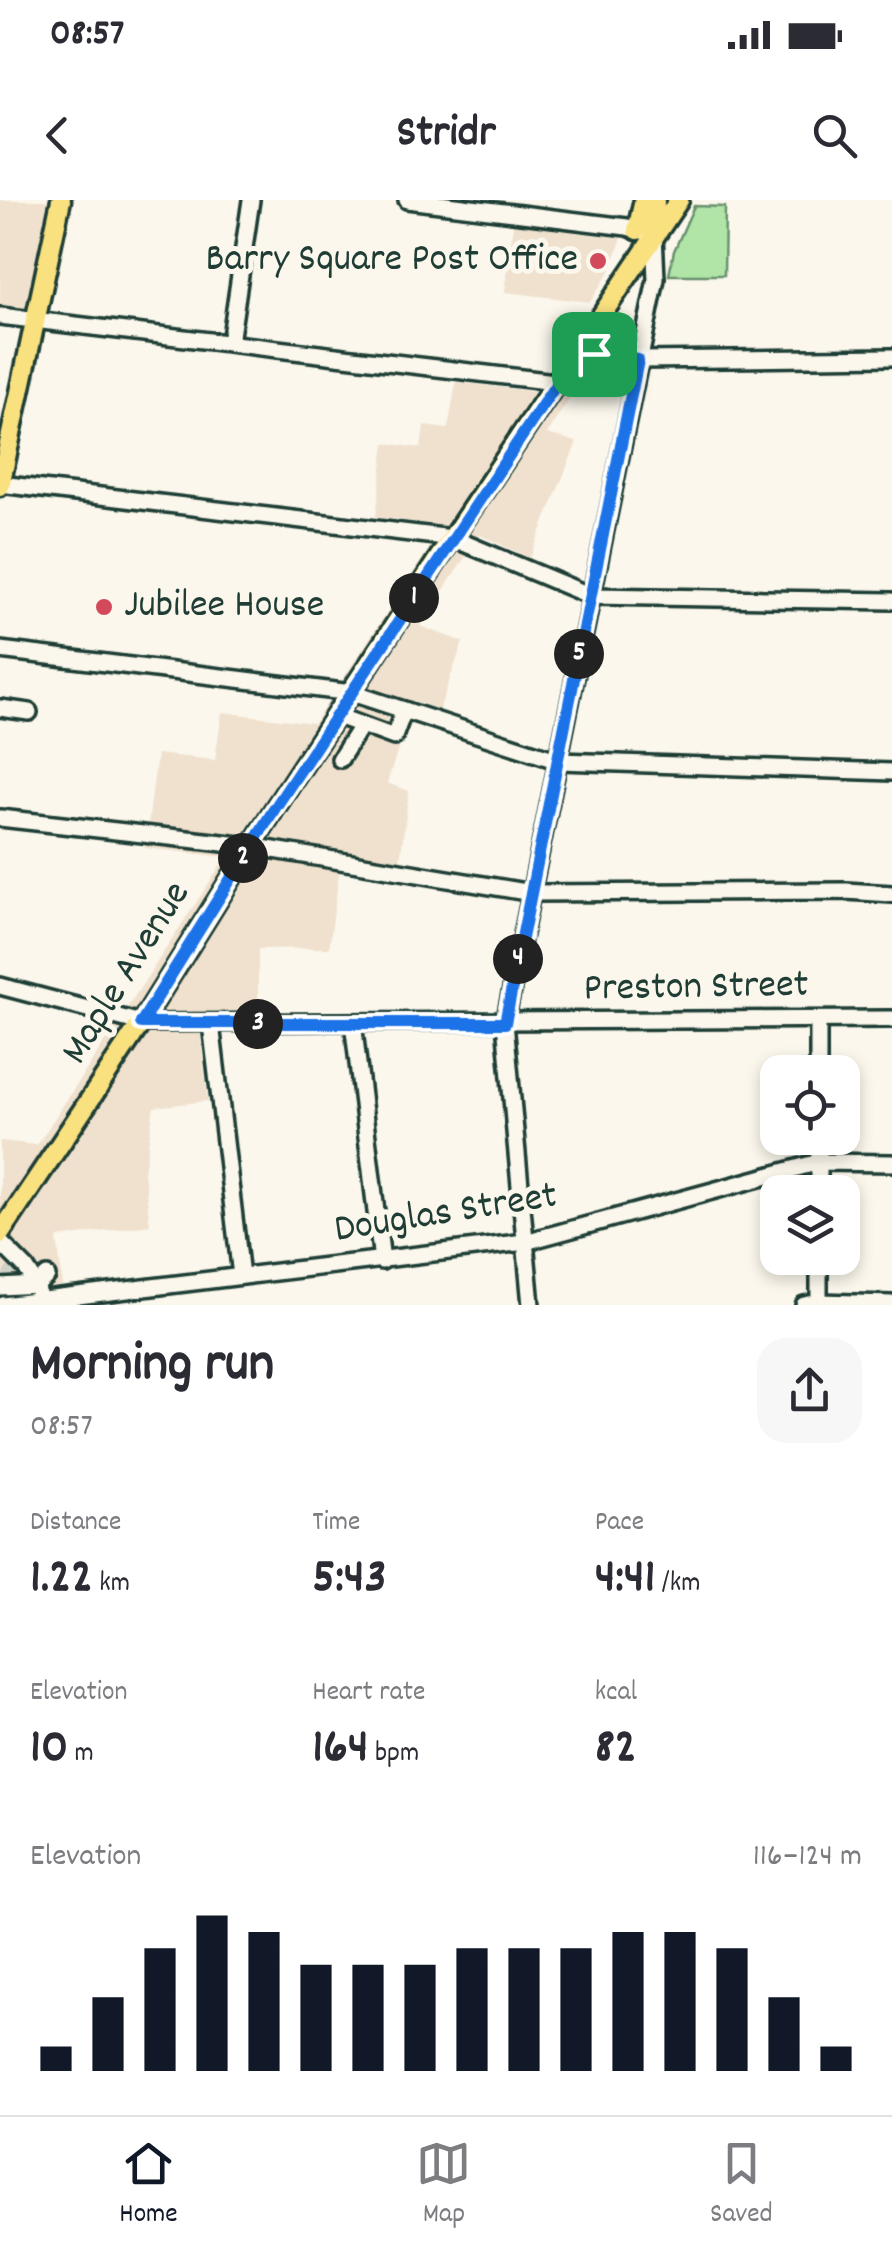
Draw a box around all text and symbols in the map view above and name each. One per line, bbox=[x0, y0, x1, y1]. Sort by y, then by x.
text: 08:57 bbox=[50, 8, 124, 63]
text: Stridr bbox=[396, 103, 496, 167]
icon: back bbox=[30, 108, 85, 163]
icon: search bbox=[807, 108, 862, 163]
place label: Barry Square Post Office bbox=[206, 233, 578, 290]
marker: Barry Square Post Office bbox=[587, 250, 609, 272]
pin bbox=[552, 312, 637, 397]
icon: arrive bbox=[567, 327, 622, 382]
pin: 1 bbox=[389, 573, 439, 623]
text: 1 bbox=[411, 578, 417, 618]
place label: Jubilee House bbox=[124, 579, 324, 636]
marker: Jubilee House bbox=[93, 596, 115, 618]
pin: 5 bbox=[554, 629, 604, 679]
text: 5 bbox=[573, 634, 585, 674]
pin: 2 bbox=[218, 833, 268, 883]
text: 2 bbox=[237, 838, 249, 878]
street label: Maple Avenue bbox=[49, 871, 207, 1077]
pin: 4 bbox=[493, 934, 543, 984]
text: 4 bbox=[512, 939, 524, 979]
street label: Preston Street bbox=[583, 959, 809, 1019]
pin: 3 bbox=[233, 999, 283, 1049]
text: 3 bbox=[252, 1004, 264, 1044]
map controls bbox=[760, 1055, 860, 1275]
button: locate bbox=[760, 1055, 860, 1155]
street label: Douglas Street bbox=[331, 1169, 561, 1261]
button: layers bbox=[760, 1175, 860, 1275]
text: Morning run bbox=[30, 1328, 274, 1407]
button: share bbox=[757, 1338, 862, 1443]
text: 08:57 bbox=[30, 1405, 93, 1451]
text: Distance bbox=[30, 1504, 121, 1544]
text: Time bbox=[312, 1504, 360, 1544]
text: Pace bbox=[595, 1504, 644, 1544]
text: 1.22 bbox=[30, 1544, 93, 1616]
text: 5:43 bbox=[312, 1544, 387, 1616]
text: 4:41 bbox=[595, 1544, 655, 1616]
text: km bbox=[93, 1565, 130, 1605]
text: /km bbox=[655, 1565, 701, 1605]
text: Elevation bbox=[30, 1674, 127, 1714]
text: Heart rate bbox=[312, 1674, 425, 1714]
text: kcal bbox=[595, 1674, 637, 1714]
text: 10 bbox=[30, 1714, 68, 1786]
text: 164 bbox=[312, 1714, 369, 1786]
text: 82 bbox=[595, 1714, 637, 1786]
text: m bbox=[68, 1735, 94, 1775]
text: bpm bbox=[369, 1735, 419, 1775]
text: Elevation bbox=[30, 1835, 141, 1881]
text: 116–124 m bbox=[753, 1835, 862, 1881]
tab: Home bbox=[119, 2136, 178, 2236]
tab: Map bbox=[416, 2136, 471, 2236]
tab: Saved bbox=[710, 2136, 773, 2236]

